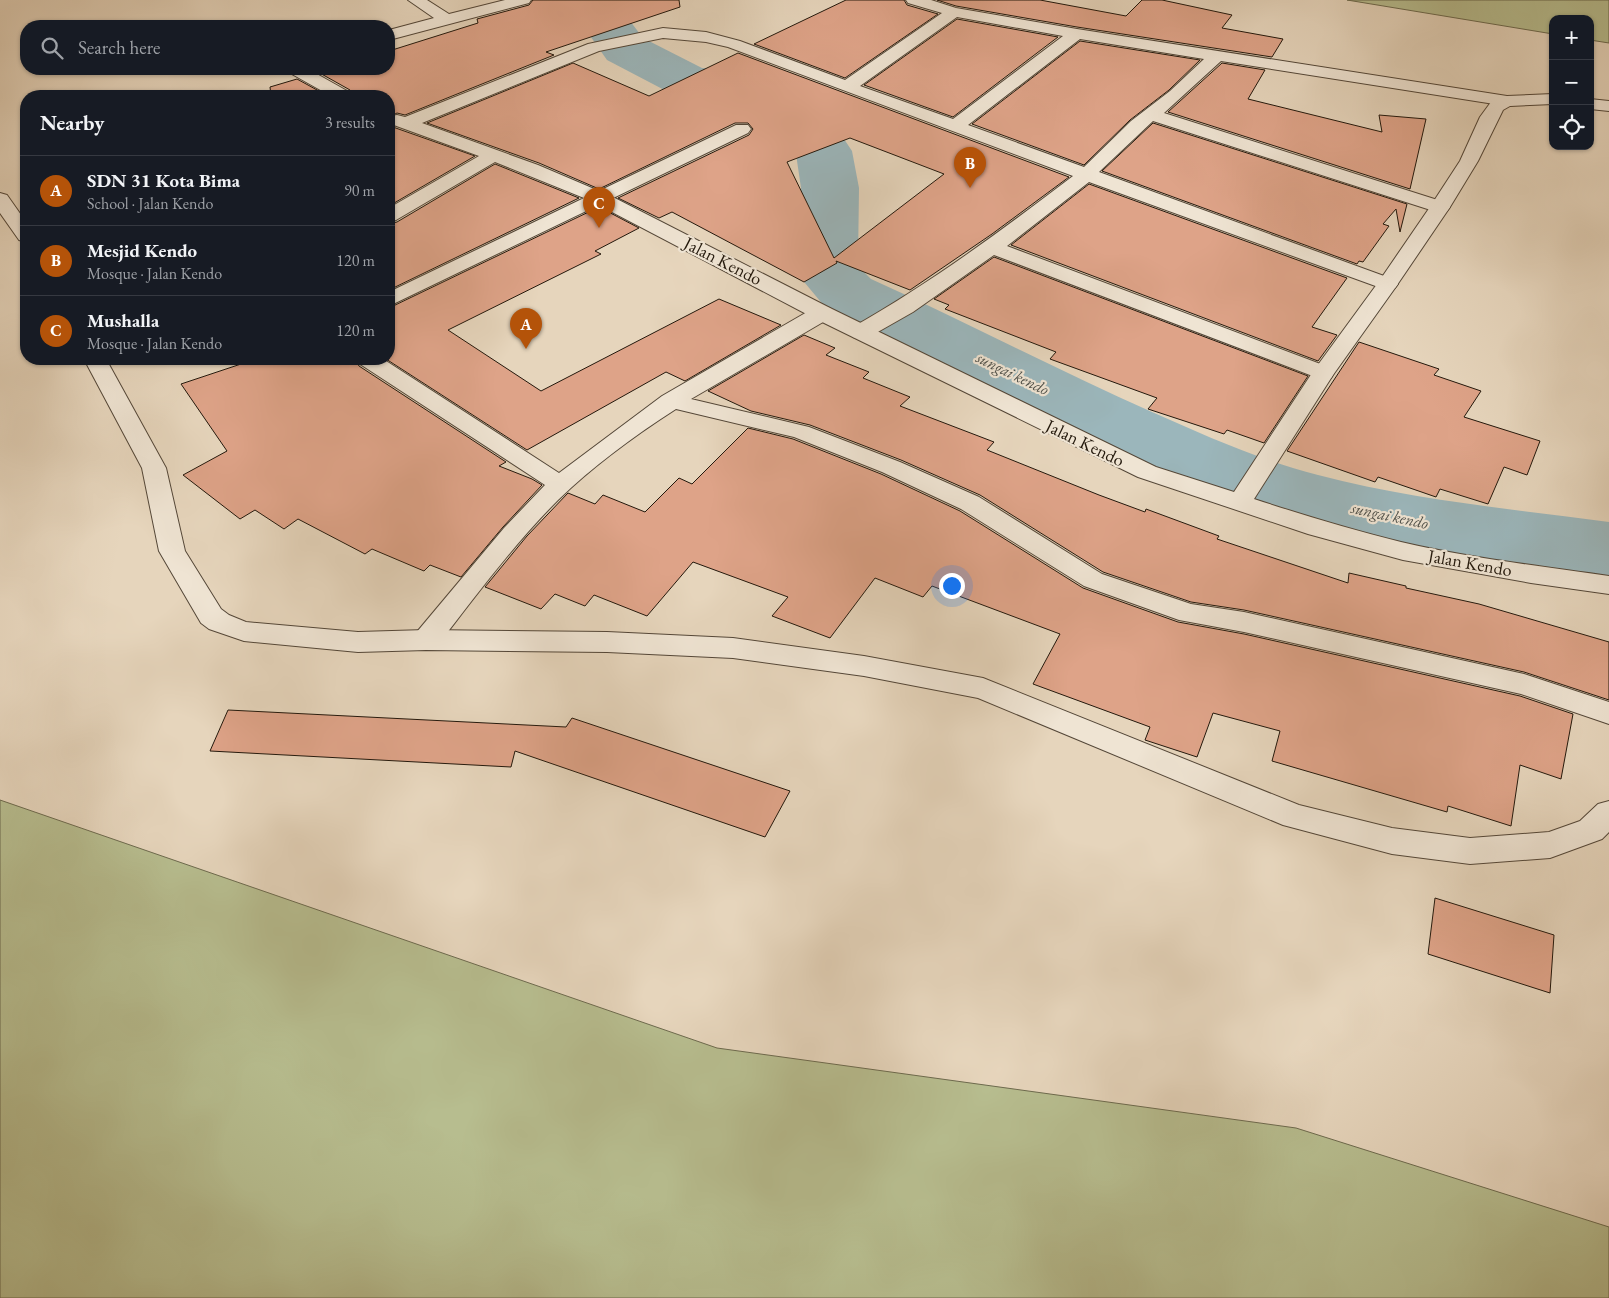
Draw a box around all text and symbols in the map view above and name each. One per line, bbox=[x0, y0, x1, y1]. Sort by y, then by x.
map controls bbox=[1549, 15, 1594, 150]
button: + bbox=[1549, 15, 1594, 60]
search box bbox=[20, 20, 395, 75]
icon: search bbox=[38, 34, 66, 62]
text: Search here bbox=[78, 35, 160, 60]
button: − bbox=[1549, 60, 1594, 105]
button: locate bbox=[1549, 105, 1594, 150]
text: Nearby bbox=[40, 109, 104, 136]
text: 3 results bbox=[325, 112, 375, 133]
pin: B bbox=[954, 147, 986, 188]
text: SDN 31 Kota Bima bbox=[87, 168, 240, 193]
text: A bbox=[50, 180, 62, 201]
text: 90 m bbox=[344, 180, 375, 201]
pin: C bbox=[583, 187, 615, 228]
text: School · Jalan Kendo bbox=[87, 193, 214, 214]
street label: Jalan Kendo bbox=[678, 230, 766, 290]
text: Mesjid Kendo bbox=[87, 238, 197, 263]
text: B bbox=[51, 250, 61, 271]
text: 120 m bbox=[336, 250, 375, 271]
text: Mosque · Jalan Kendo bbox=[87, 263, 222, 284]
text: Mushalla bbox=[87, 308, 159, 333]
pin: A bbox=[510, 308, 542, 349]
text: C bbox=[50, 320, 62, 341]
text: 120 m bbox=[336, 320, 375, 341]
text: Mosque · Jalan Kendo bbox=[87, 333, 222, 354]
water label: sungai kendo bbox=[972, 346, 1052, 400]
street label: Jalan Kendo bbox=[1040, 413, 1128, 471]
water label: sungai kendo bbox=[1349, 497, 1430, 534]
street label: Jalan Kendo bbox=[1424, 543, 1514, 581]
your location bbox=[939, 573, 965, 599]

